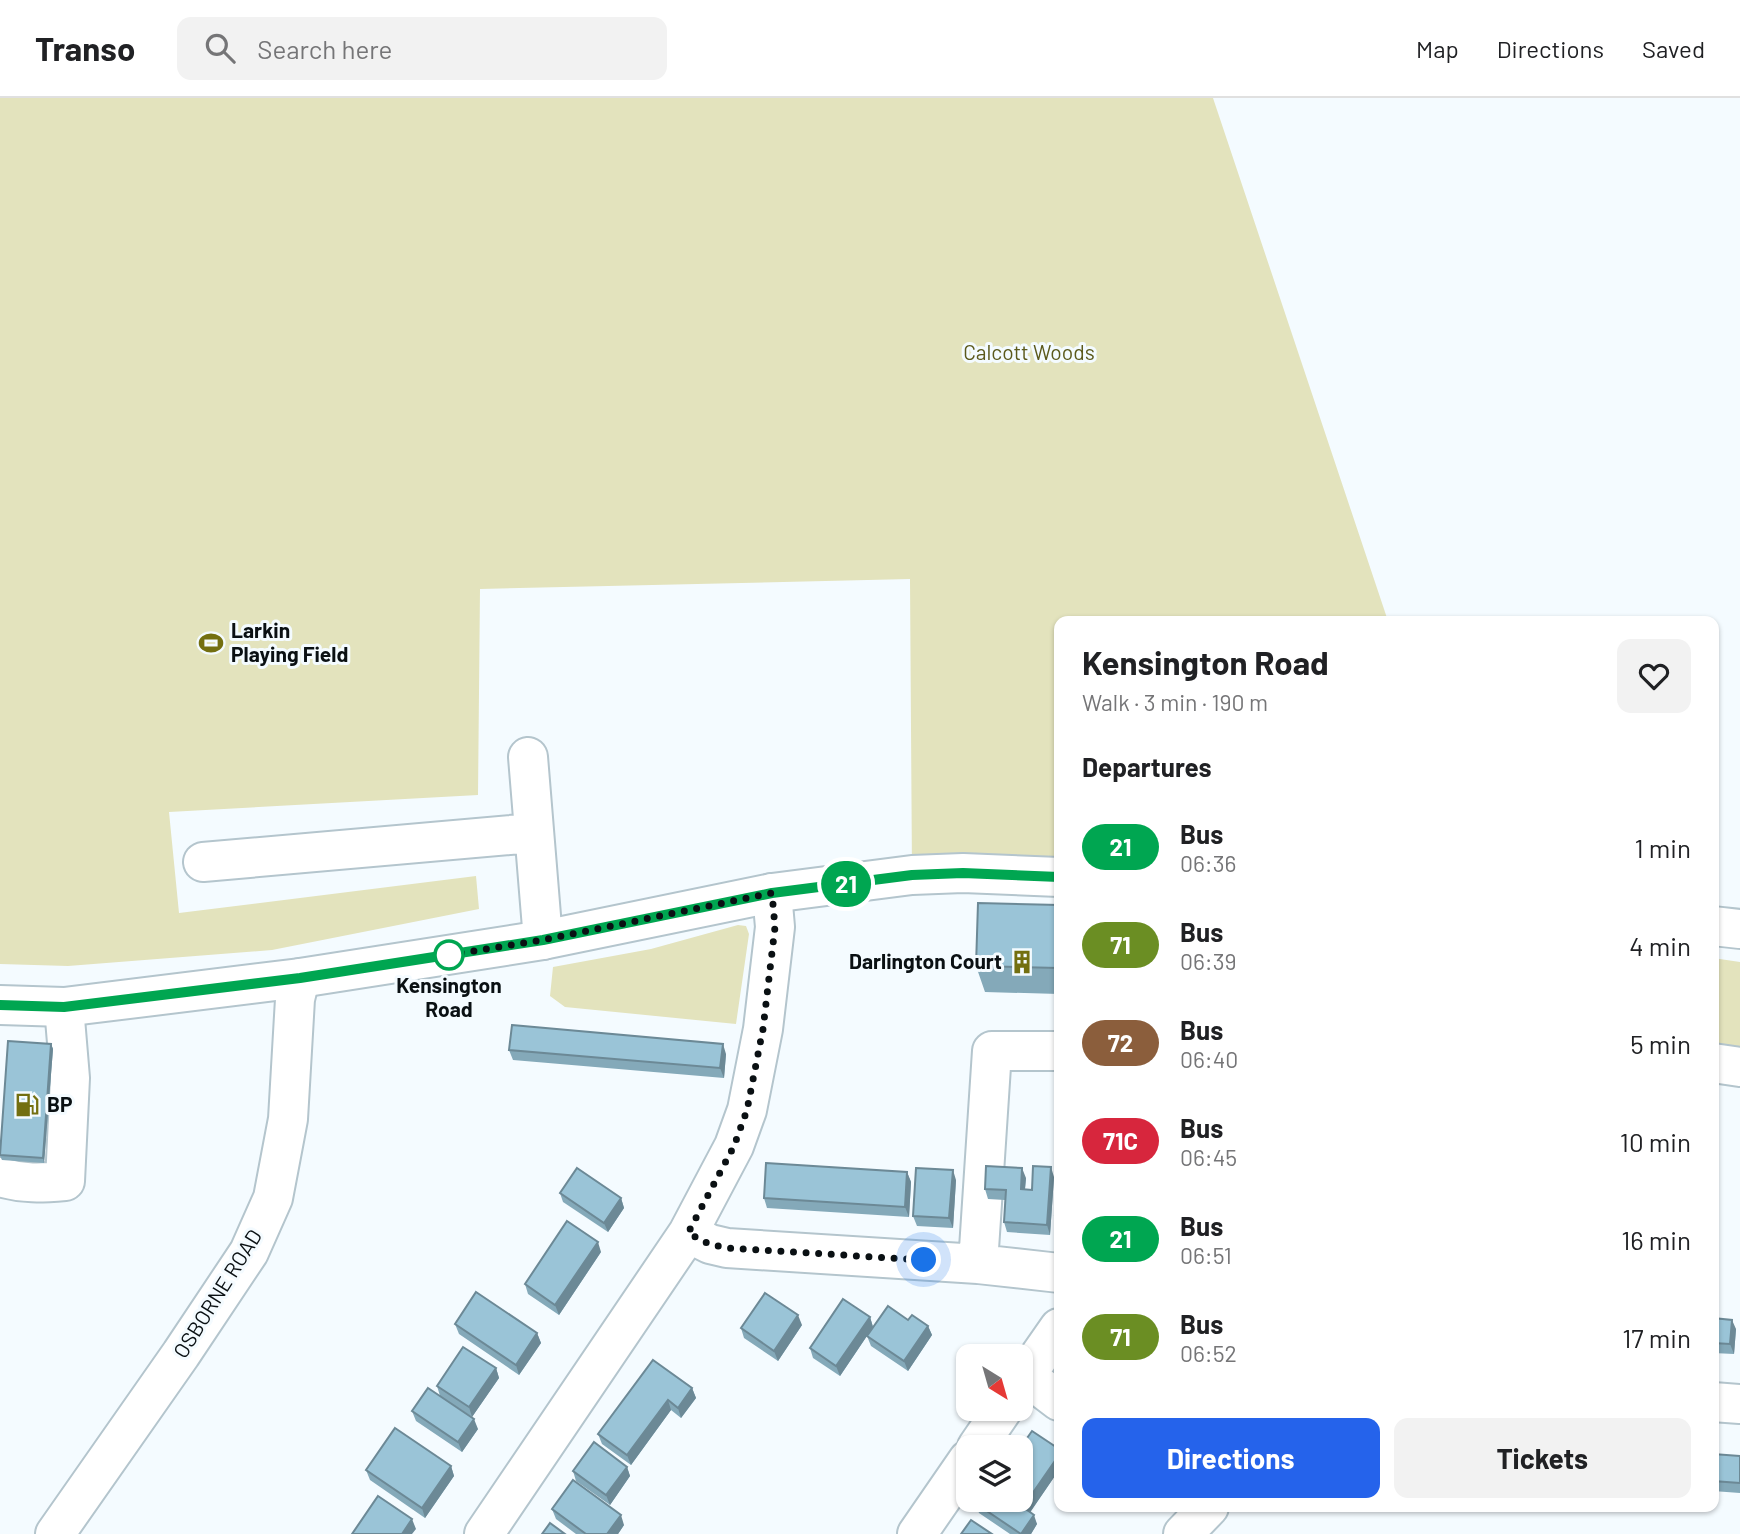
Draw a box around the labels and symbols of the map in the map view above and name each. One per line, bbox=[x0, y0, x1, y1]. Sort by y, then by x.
park label: Calcott Woods bbox=[963, 339, 1095, 364]
place label: Larkin Playing Field bbox=[231, 617, 348, 666]
sports icon: Larkin Playing Field bbox=[197, 629, 225, 657]
line badge: 21 bbox=[814, 861, 878, 907]
marker: Kensington Road bbox=[434, 940, 464, 970]
place label: Darlington Court bbox=[849, 948, 1002, 973]
building icon: Darlington Court bbox=[1008, 948, 1036, 976]
place label: Kensington Road bbox=[396, 972, 502, 1021]
fuel station icon: BP bbox=[13, 1091, 41, 1119]
place label: BP bbox=[47, 1091, 73, 1116]
street label: OSBORNE ROAD bbox=[167, 1224, 266, 1362]
your location bbox=[906, 1242, 941, 1277]
north arrow bbox=[956, 1344, 1032, 1421]

